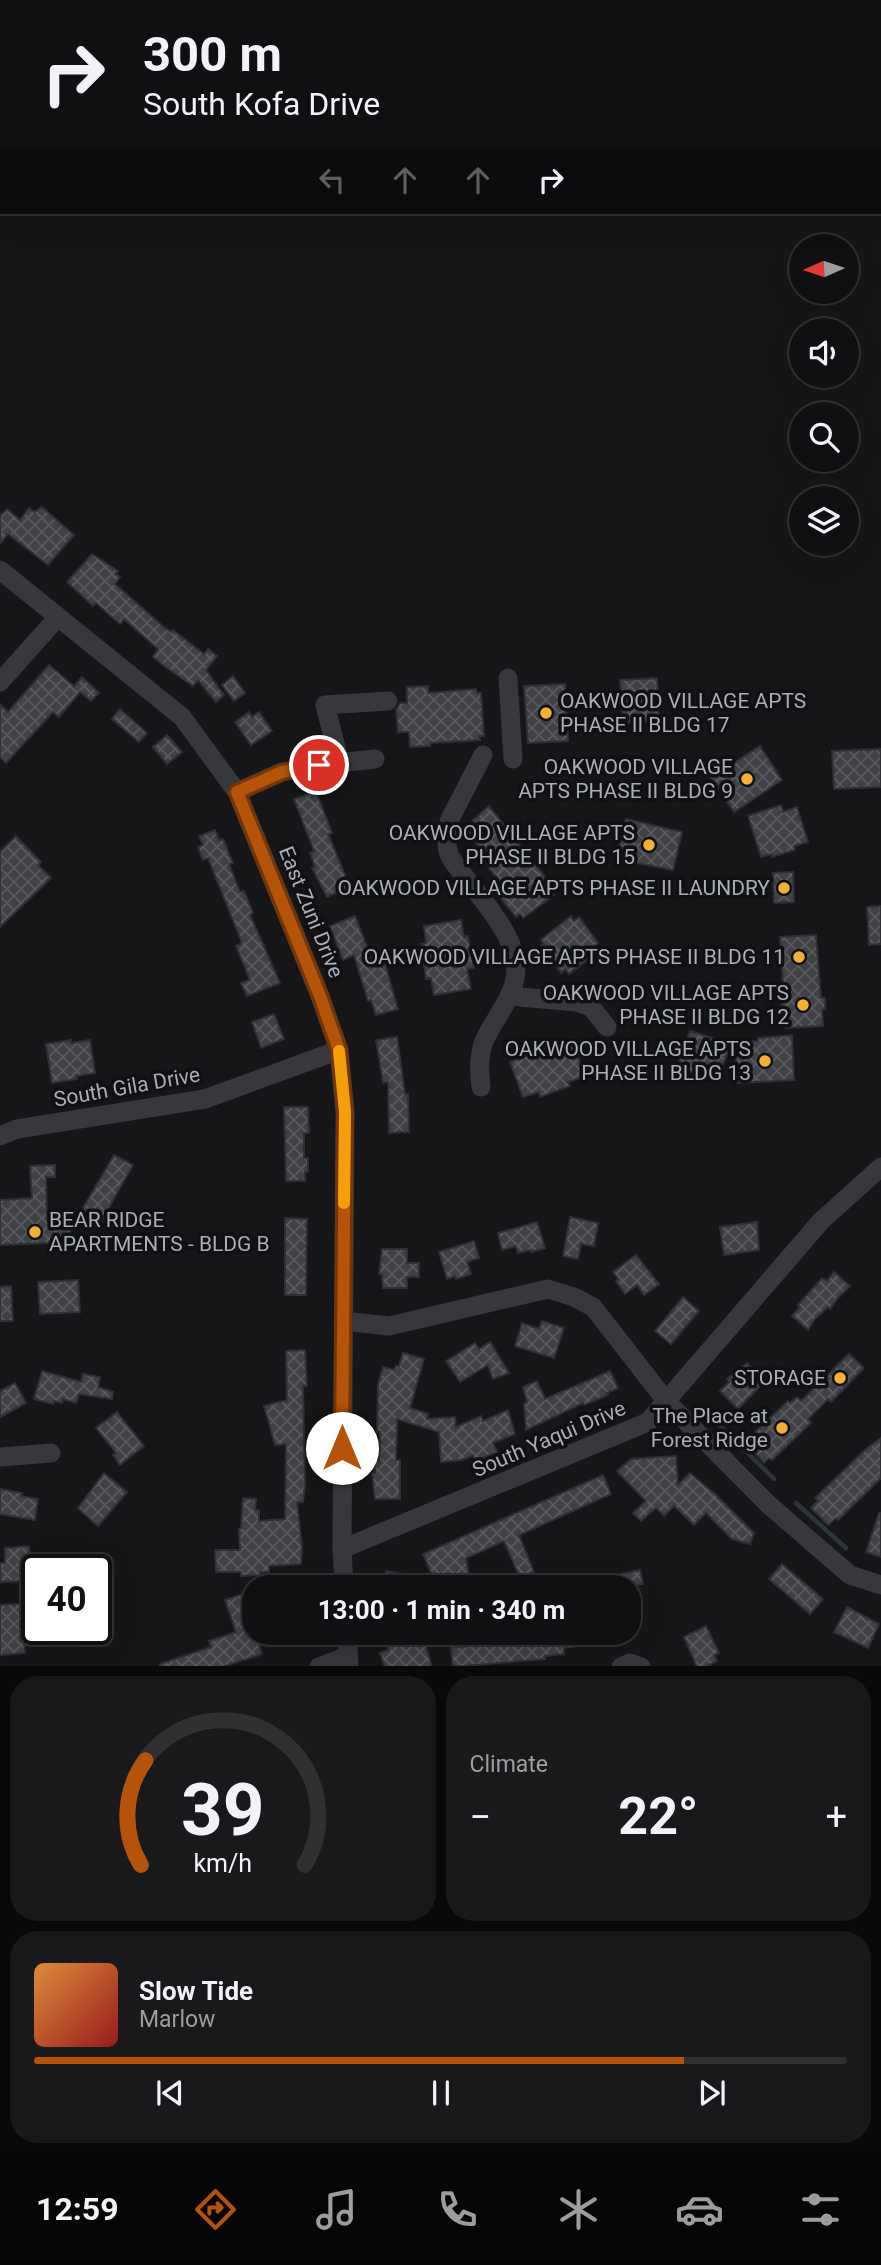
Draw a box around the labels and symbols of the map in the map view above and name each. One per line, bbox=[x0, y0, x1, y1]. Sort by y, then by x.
north arrow bbox=[789, 234, 859, 304]
place label: OAKWOOD VILLAGE APTS PHASE II BLDG 17 bbox=[560, 689, 806, 737]
marker: OAKWOOD VILLAGE APTS PHASE II BLDG 17 bbox=[538, 705, 554, 721]
pin bbox=[289, 735, 349, 795]
place label: OAKWOOD VILLAGE APTS PHASE II BLDG 9 bbox=[518, 755, 733, 803]
marker: OAKWOOD VILLAGE APTS PHASE II BLDG 9 bbox=[739, 771, 755, 787]
place label: OAKWOOD VILLAGE APTS PHASE II BLDG 15 bbox=[389, 821, 635, 869]
marker: OAKWOOD VILLAGE APTS PHASE II BLDG 15 bbox=[641, 837, 657, 853]
street label: East Zuni Drive bbox=[274, 843, 348, 981]
place label: OAKWOOD VILLAGE APTS PHASE II LAUNDRY bbox=[338, 876, 770, 900]
marker: OAKWOOD VILLAGE APTS PHASE II LAUNDRY bbox=[776, 880, 792, 896]
place label: OAKWOOD VILLAGE APTS PHASE II BLDG 11 bbox=[364, 945, 785, 969]
marker: OAKWOOD VILLAGE APTS PHASE II BLDG 11 bbox=[791, 949, 807, 965]
place label: OAKWOOD VILLAGE APTS PHASE II BLDG 12 bbox=[543, 981, 789, 1029]
marker: OAKWOOD VILLAGE APTS PHASE II BLDG 12 bbox=[795, 997, 811, 1013]
place label: OAKWOOD VILLAGE APTS PHASE II BLDG 13 bbox=[505, 1037, 751, 1085]
marker: OAKWOOD VILLAGE APTS PHASE II BLDG 13 bbox=[757, 1053, 773, 1069]
street label: South Gila Drive bbox=[52, 1062, 202, 1112]
place label: BEAR RIDGE APARTMENTS - BLDG B bbox=[49, 1208, 270, 1256]
marker: BEAR RIDGE APARTMENTS - BLDG B bbox=[27, 1224, 43, 1240]
place label: STORAGE bbox=[734, 1366, 826, 1390]
marker: STORAGE bbox=[832, 1370, 848, 1386]
street label: South Yaqui Drive bbox=[469, 1396, 629, 1482]
place label: The Place at Forest Ridge bbox=[651, 1404, 768, 1452]
position arrow bbox=[305, 1411, 379, 1485]
marker: The Place at Forest Ridge bbox=[774, 1420, 790, 1436]
speed limit sign: 40 bbox=[21, 1554, 112, 1645]

